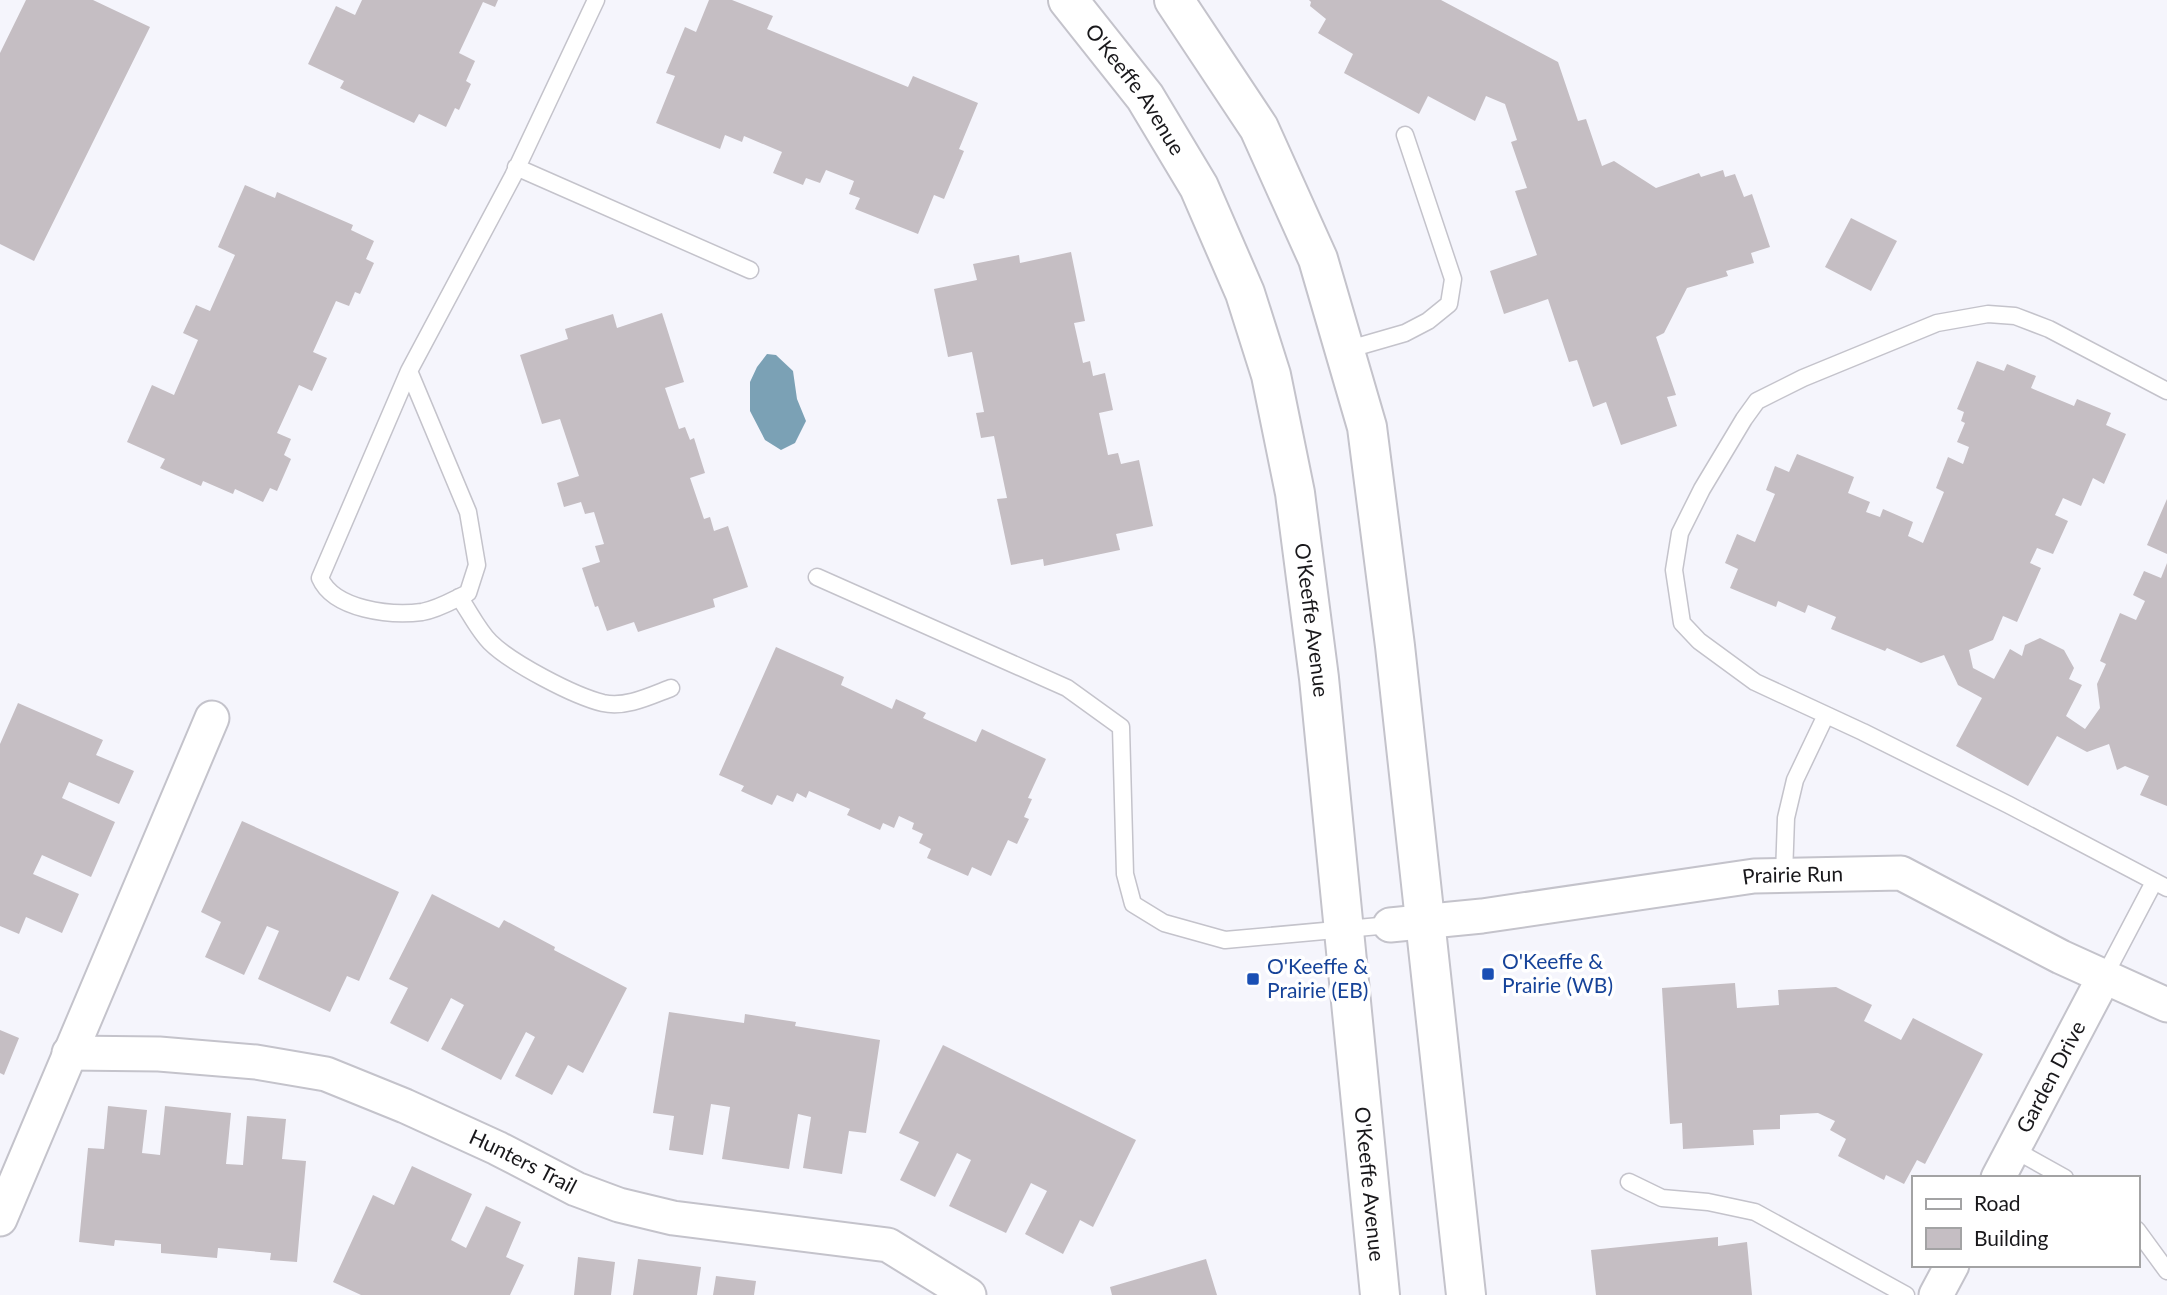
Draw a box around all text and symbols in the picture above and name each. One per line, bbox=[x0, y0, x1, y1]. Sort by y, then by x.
street label: O'Keeffe Avenue bbox=[1081, 18, 1191, 159]
street label: O'Keeffe Avenue bbox=[1291, 541, 1335, 698]
street label: Prairie Run bbox=[1740, 860, 1843, 889]
place label: O'Keeffe & Prairie (WB) bbox=[1502, 948, 1613, 997]
place label: O'Keeffe & Prairie (EB) bbox=[1267, 953, 1368, 1002]
marker: O'Keeffe & Prairie (WB) bbox=[1480, 966, 1496, 982]
marker: O'Keeffe & Prairie (EB) bbox=[1245, 971, 1261, 987]
street label: Garden Drive bbox=[2010, 1016, 2090, 1137]
street label: O'Keeffe Avenue bbox=[1350, 1106, 1391, 1263]
street label: Hunters Trail bbox=[466, 1123, 581, 1198]
legend bbox=[1912, 1176, 2139, 1267]
text: Road bbox=[1974, 1190, 2021, 1215]
text: Building bbox=[1974, 1225, 2049, 1250]

